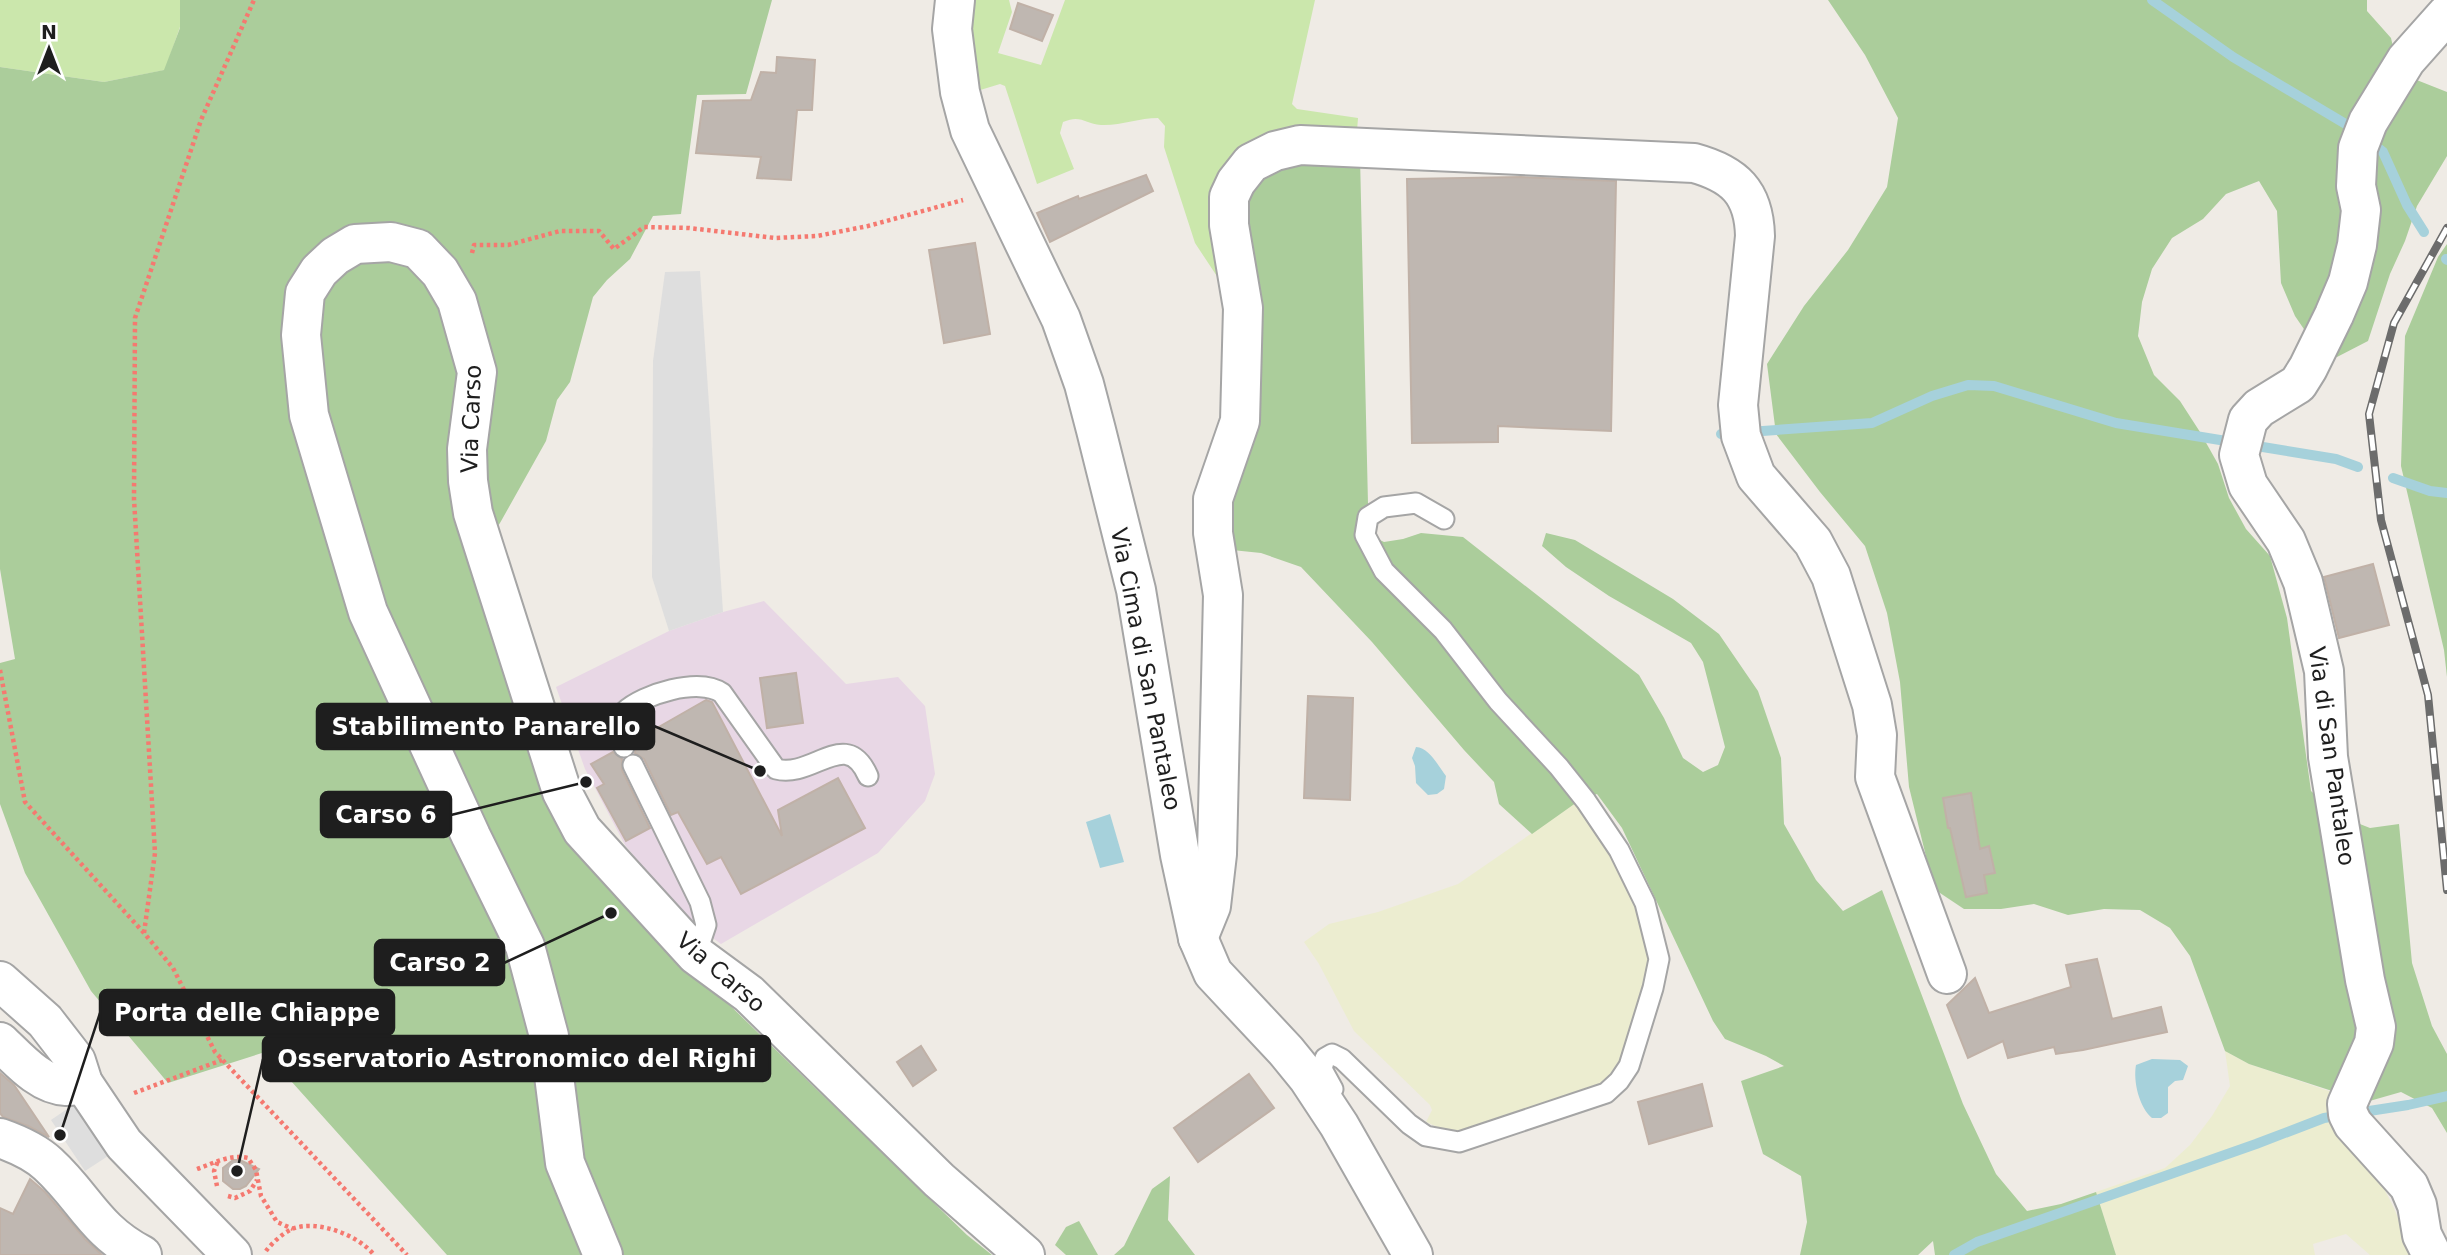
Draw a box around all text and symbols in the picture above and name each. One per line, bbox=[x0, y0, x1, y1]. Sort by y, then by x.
north arrow bbox=[14, 14, 84, 84]
text: N bbox=[41, 21, 57, 43]
street label: Via Carso bbox=[456, 364, 486, 474]
street label: Via Cima di San Pantaleo bbox=[1106, 525, 1186, 813]
street label: Via di San Pantaleo bbox=[2304, 645, 2360, 867]
callout: Stabilimento Panarello bbox=[317, 704, 654, 749]
text: Stabilimento Panarello bbox=[332, 713, 640, 741]
callout: Carso 6 bbox=[321, 792, 451, 837]
text: Carso 6 bbox=[335, 801, 437, 829]
street label: Via Carso bbox=[671, 927, 771, 1017]
callout: Carso 2 bbox=[375, 940, 504, 985]
text: Carso 2 bbox=[389, 949, 491, 977]
callout: Porta delle Chiappe bbox=[100, 990, 394, 1035]
text: Porta delle Chiappe bbox=[114, 999, 380, 1027]
callout: Osservatorio Astronomico del Righi bbox=[263, 1036, 770, 1081]
text: Osservatorio Astronomico del Righi bbox=[277, 1045, 757, 1073]

